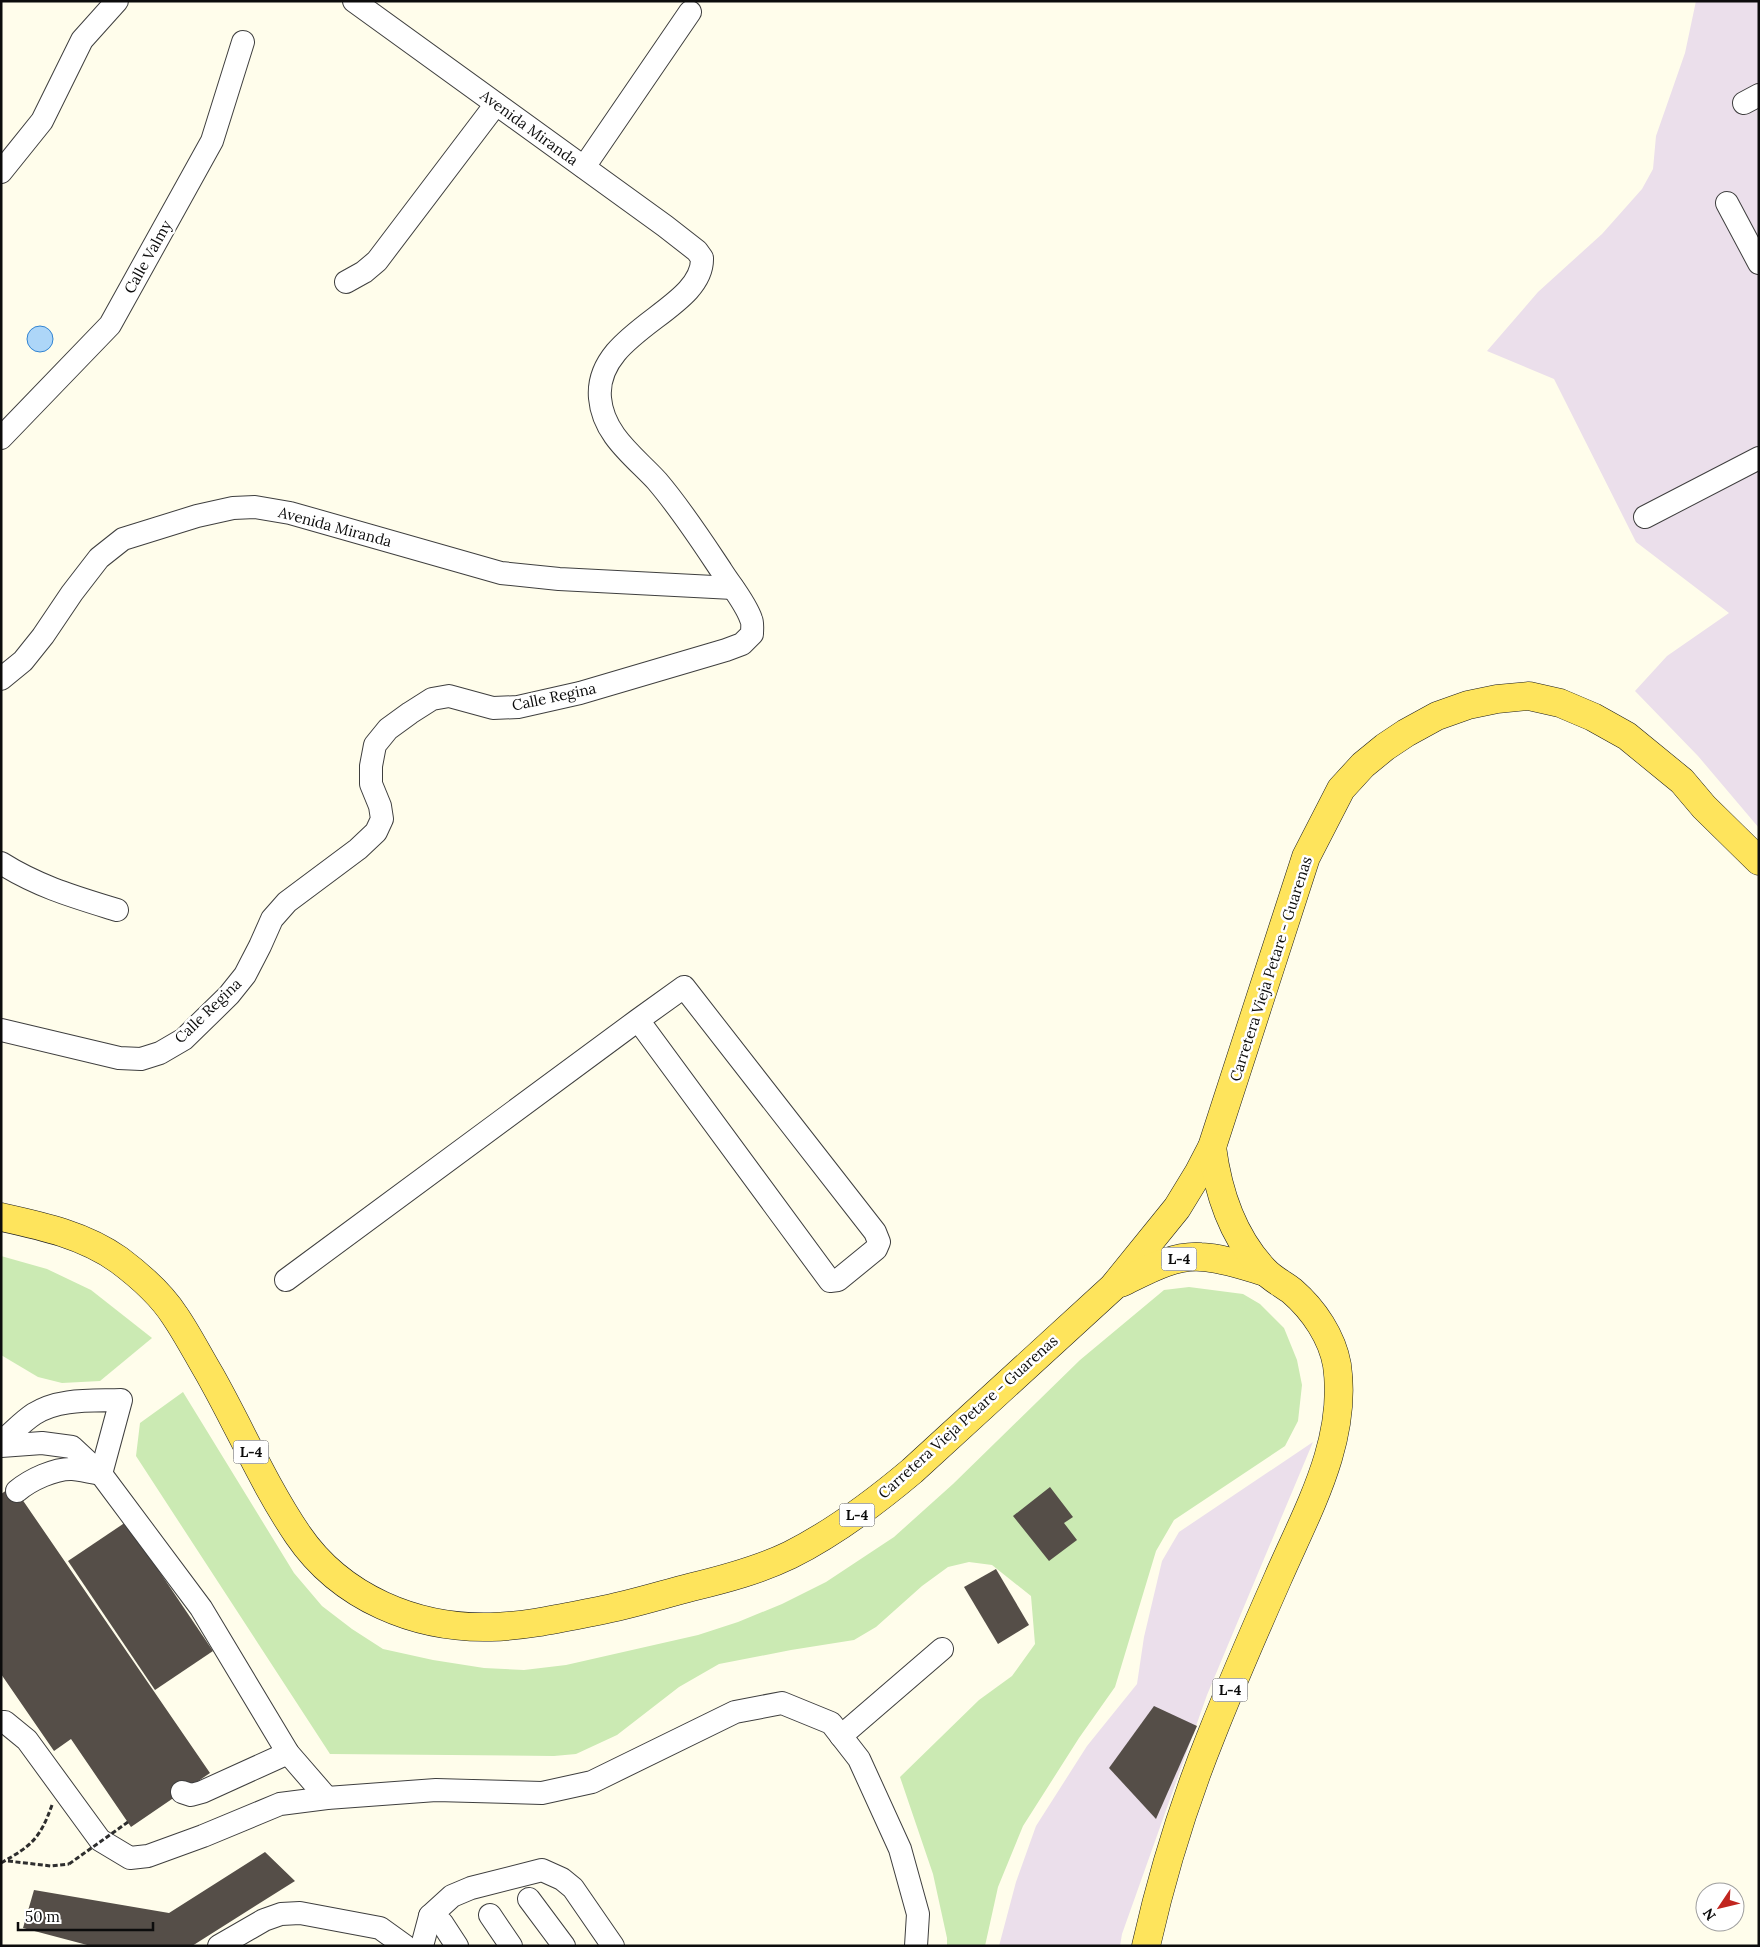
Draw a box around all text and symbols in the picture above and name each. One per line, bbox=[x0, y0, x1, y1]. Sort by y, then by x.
street label: Avenida Miranda bbox=[476, 85, 582, 170]
street label: Calle Valmy bbox=[120, 217, 176, 297]
street label: Avenida Miranda bbox=[275, 502, 394, 551]
street label: Calle Regina bbox=[510, 678, 598, 715]
street label: Carretera Vieja Petare - Guarenas bbox=[1225, 854, 1316, 1084]
street label: Calle Regina bbox=[170, 974, 245, 1047]
road number: L-4 bbox=[1162, 1248, 1196, 1270]
street label: Carretera Vieja Petare - Guarenas bbox=[874, 1331, 1062, 1502]
road number: L-4 bbox=[234, 1440, 268, 1464]
road number: L-4 bbox=[840, 1504, 874, 1526]
road number: L-4 bbox=[1212, 1678, 1248, 1702]
north arrow bbox=[1695, 1882, 1745, 1932]
scale bar bbox=[18, 1900, 152, 1932]
text: N bbox=[1699, 1905, 1720, 1924]
text: 50 m bbox=[25, 1907, 60, 1926]

